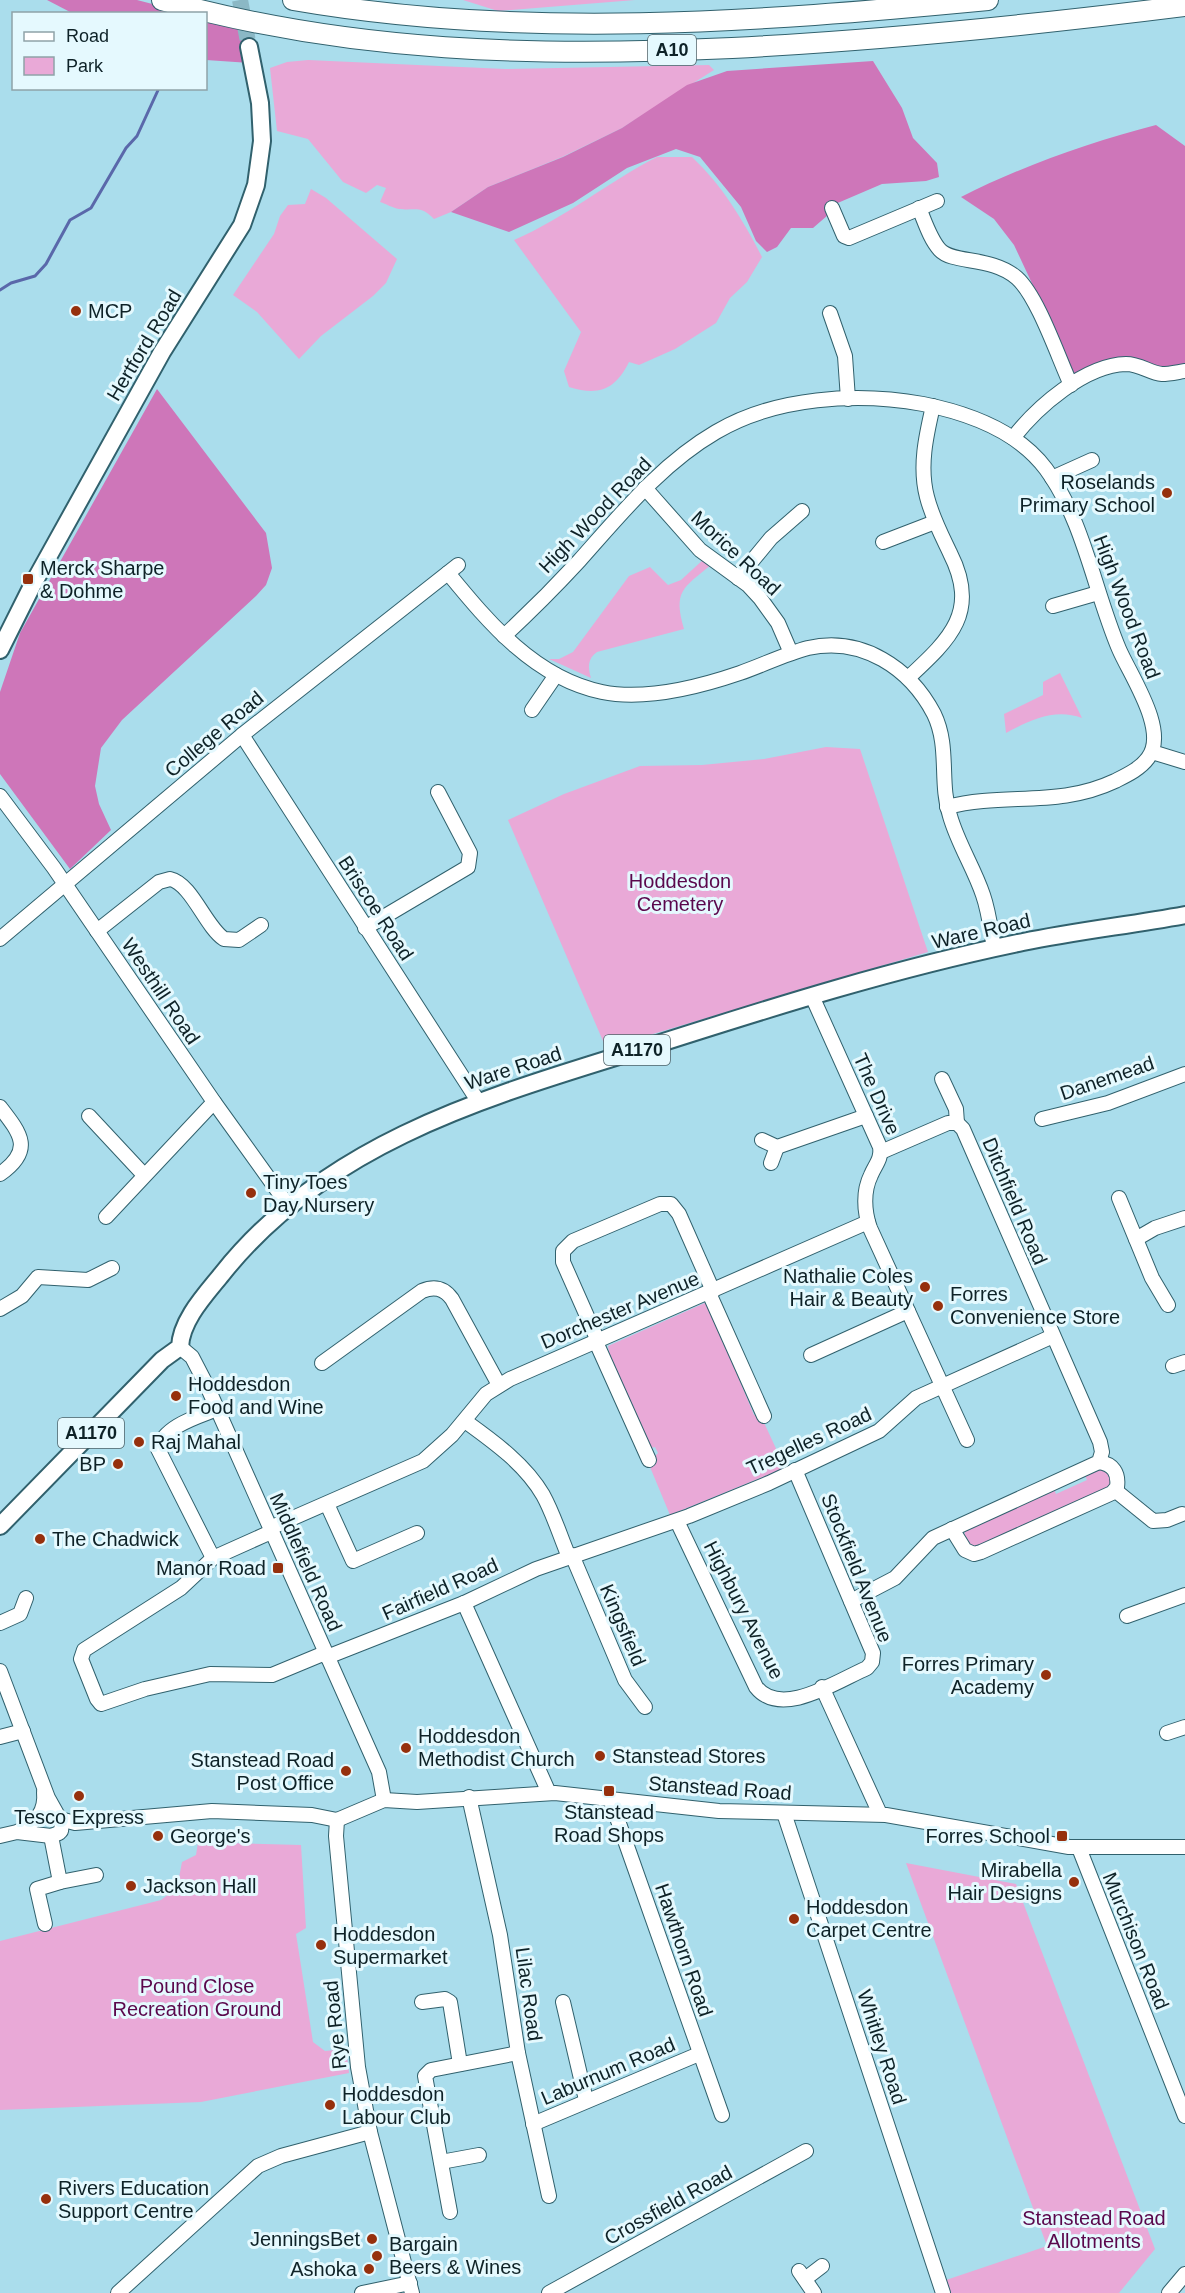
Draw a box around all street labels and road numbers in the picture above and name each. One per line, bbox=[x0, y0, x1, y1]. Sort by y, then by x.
road number: A10 bbox=[648, 35, 696, 65]
street label: Hertford Road bbox=[102, 285, 186, 405]
street label: High Wood Road bbox=[534, 453, 656, 577]
street label: Morice Road bbox=[687, 506, 785, 600]
street label: High Wood Road bbox=[1090, 532, 1164, 682]
street label: College Road bbox=[161, 687, 267, 781]
street label: Briscoe Road bbox=[334, 852, 418, 964]
street label: Ware Road bbox=[930, 909, 1032, 953]
street label: Westhill Road bbox=[117, 934, 205, 1048]
road number: A1170 bbox=[604, 1035, 670, 1065]
street label: Ware Road bbox=[462, 1042, 564, 1094]
street label: The Drive bbox=[849, 1050, 905, 1138]
street label: Danemead bbox=[1057, 1052, 1157, 1104]
street label: Ditchfield Road bbox=[978, 1134, 1052, 1268]
street label: Dorchester Avenue bbox=[538, 1267, 702, 1353]
street label: Tregelles Road bbox=[743, 1403, 875, 1479]
road number: A1170 bbox=[58, 1418, 124, 1448]
street label: Middlefield Road bbox=[266, 1489, 346, 1635]
street label: Stockfield Avenue bbox=[817, 1490, 897, 1646]
street label: Highbury Avenue bbox=[700, 1537, 788, 1683]
street label: Fairfield Road bbox=[379, 1554, 501, 1624]
street label: Kingsfield bbox=[596, 1581, 650, 1669]
street label: Stanstead Road bbox=[648, 1772, 792, 1804]
street label: Murchison Road bbox=[1099, 1869, 1173, 2013]
street label: Hawthorn Road bbox=[651, 1881, 717, 2019]
street label: Lilac Road bbox=[512, 1946, 546, 2042]
street label: Rye Road bbox=[319, 1980, 351, 2070]
street label: Whitley Road bbox=[853, 1987, 911, 2107]
street label: Laburnum Road bbox=[538, 2033, 678, 2109]
street label: Crossfield Road bbox=[600, 2161, 736, 2249]

